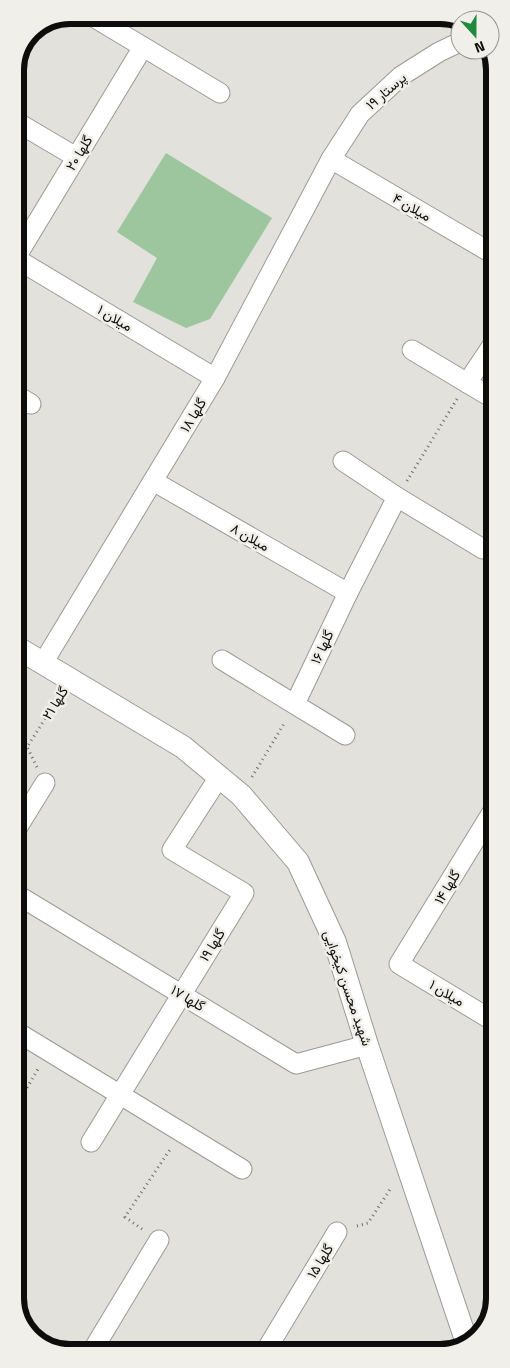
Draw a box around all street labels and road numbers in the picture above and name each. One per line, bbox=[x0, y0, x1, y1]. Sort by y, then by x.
street label: پرستار ۱۹ bbox=[361, 67, 411, 114]
street label: گلها ۲۰ bbox=[60, 131, 97, 174]
street label: میلان ۴ bbox=[389, 187, 435, 226]
street label: میلان ۱ bbox=[94, 299, 137, 336]
street label: گلها ۱۸ bbox=[174, 394, 211, 436]
street label: میلان ۸ bbox=[227, 517, 274, 556]
street label: گلها ۱۶ bbox=[305, 626, 339, 667]
street label: گلها ۲۱ bbox=[36, 682, 73, 723]
street label: گلها ۱۴ bbox=[428, 866, 465, 908]
street label: گلها ۱۹ bbox=[193, 924, 230, 965]
street label: شهید محسن کیخوایی bbox=[319, 927, 378, 1049]
street label: میلان ۱ bbox=[426, 974, 469, 1011]
street label: گلها ۱۷ bbox=[167, 979, 209, 1016]
street label: گلها ۱۵ bbox=[301, 1240, 338, 1282]

